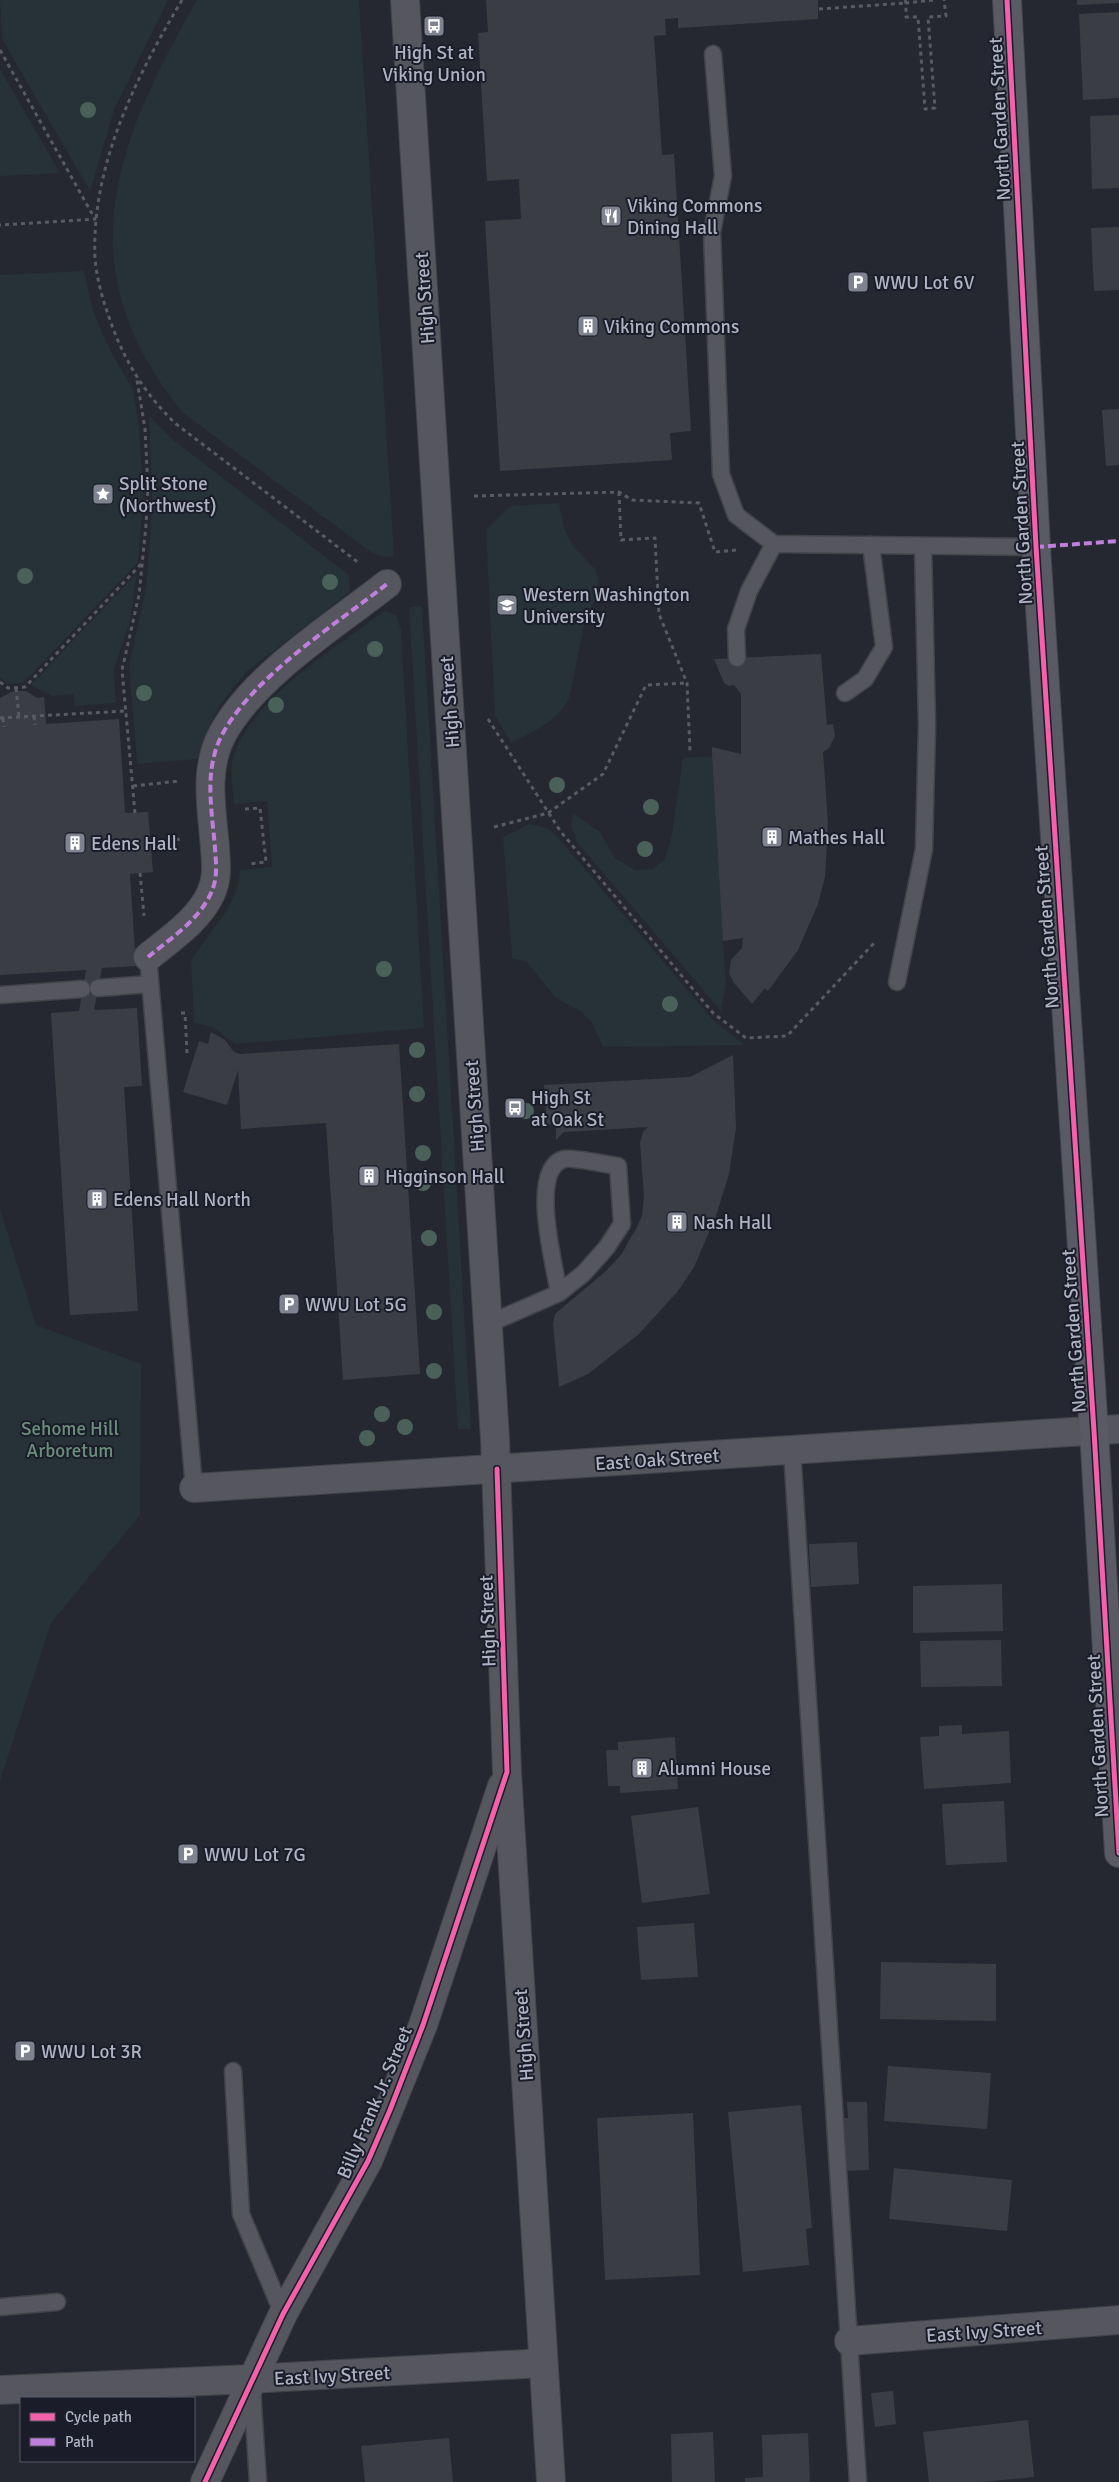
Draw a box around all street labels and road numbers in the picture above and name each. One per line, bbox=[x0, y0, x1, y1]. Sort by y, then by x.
street label: North Garden Street bbox=[984, 36, 1016, 201]
street label: High Street bbox=[410, 251, 440, 345]
street label: North Garden Street bbox=[1006, 440, 1038, 605]
street label: High Street bbox=[435, 655, 465, 749]
street label: North Garden Street bbox=[1029, 844, 1065, 1009]
street label: High Street bbox=[460, 1059, 490, 1153]
street label: North Garden Street bbox=[1056, 1248, 1092, 1413]
street label: East Oak Street bbox=[594, 1444, 720, 1476]
street label: High Street bbox=[474, 1574, 502, 1667]
street label: North Garden Street bbox=[1082, 1653, 1114, 1818]
street label: High Street bbox=[509, 1988, 539, 2082]
street label: Billy Frank Jr. Street bbox=[332, 2022, 418, 2182]
street label: East Ivy Street bbox=[925, 2316, 1043, 2348]
street label: East Ivy Street bbox=[273, 2361, 391, 2391]

